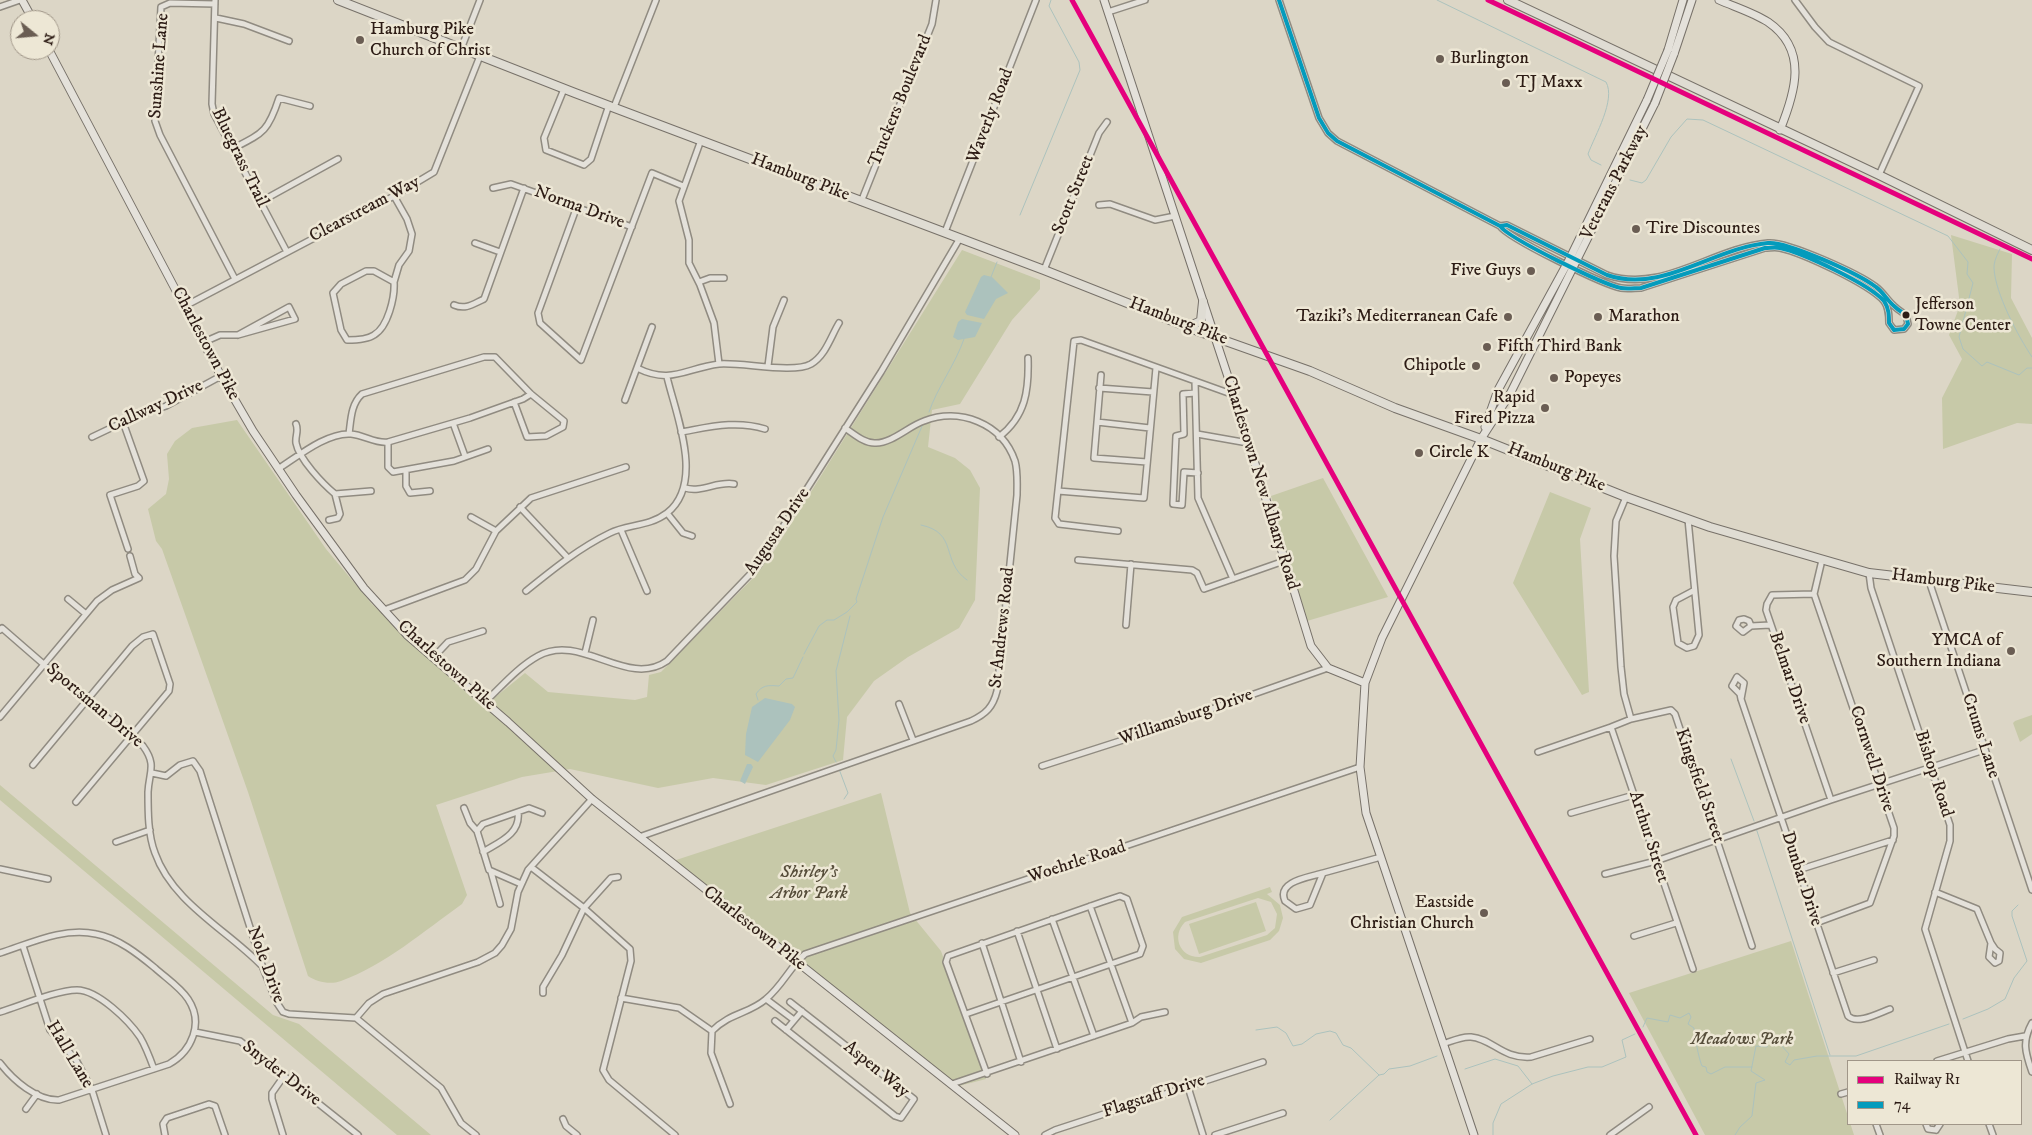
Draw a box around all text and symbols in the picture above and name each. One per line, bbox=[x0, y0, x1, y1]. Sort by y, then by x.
north arrow bbox=[10, 10, 60, 60]
street label: Sunshine Lane bbox=[146, 13, 174, 119]
place label: Hamburg Pike Church of Christ bbox=[370, 19, 490, 62]
text: N bbox=[38, 31, 59, 47]
street label: Truckers Boulevard bbox=[865, 32, 937, 170]
marker: Hamburg Pike Church of Christ bbox=[354, 34, 366, 46]
place label: Burlington bbox=[1450, 48, 1529, 70]
marker: Burlington bbox=[1434, 53, 1446, 65]
street label: Waverly Road bbox=[963, 66, 1019, 166]
place label: TJ Maxx bbox=[1516, 72, 1583, 94]
marker: TJ Maxx bbox=[1500, 77, 1512, 89]
street label: Bluegrass Trail bbox=[206, 105, 272, 211]
street label: Veterans Parkway bbox=[1577, 122, 1653, 244]
street label: Hamburg Pike bbox=[748, 149, 852, 207]
street label: Scott Street bbox=[1048, 152, 1100, 238]
street label: Clearstream Way bbox=[306, 172, 424, 248]
street label: Norma Drive bbox=[531, 182, 627, 234]
place label: Tire Discountes bbox=[1646, 218, 1760, 240]
marker: Tire Discountes bbox=[1630, 223, 1642, 235]
place label: Five Guys bbox=[1450, 260, 1521, 282]
marker: Five Guys bbox=[1525, 265, 1537, 277]
street label: Charlestown Pike bbox=[166, 284, 244, 404]
street label: Hamburg Pike bbox=[1126, 293, 1230, 351]
place label: Jefferson Towne Center bbox=[1915, 295, 2011, 335]
place label: Taziki's Mediterranean Cafe bbox=[1296, 306, 1498, 328]
place label: Marathon bbox=[1608, 306, 1680, 328]
marker: Jefferson Towne Center bbox=[1901, 310, 1911, 320]
marker: Taziki's Mediterranean Cafe bbox=[1502, 311, 1514, 323]
marker: Marathon bbox=[1592, 311, 1604, 323]
place label: Fifth Third Bank bbox=[1497, 336, 1622, 358]
marker: Fifth Third Bank bbox=[1481, 341, 1493, 353]
place label: Chipotle bbox=[1404, 355, 1466, 377]
marker: Chipotle bbox=[1470, 360, 1482, 372]
place label: Popeyes bbox=[1564, 367, 1621, 389]
marker: Popeyes bbox=[1548, 372, 1560, 384]
street label: Charlestown New Albany Road bbox=[1217, 373, 1303, 593]
street label: Callway Drive bbox=[105, 376, 207, 438]
place label: Rapid Fired Pizza bbox=[1454, 387, 1535, 429]
marker: Rapid Fired Pizza bbox=[1539, 402, 1551, 414]
street label: Hamburg Pike bbox=[1504, 439, 1608, 497]
place label: Circle K bbox=[1429, 442, 1489, 464]
marker: Circle K bbox=[1413, 447, 1425, 459]
street label: Augusta Drive bbox=[741, 484, 815, 580]
street label: Hamburg Pike bbox=[1890, 565, 1996, 599]
street label: St Andrews Road bbox=[986, 566, 1020, 690]
street label: Charlestown Pike bbox=[392, 616, 500, 716]
street label: Belmar Drive bbox=[1763, 629, 1815, 727]
place label: YMCA of Southern Indiana bbox=[1876, 630, 2001, 672]
marker: YMCA of Southern Indiana bbox=[2005, 645, 2017, 657]
street label: Sportsman Drive bbox=[41, 659, 147, 753]
street label: Williamsburg Drive bbox=[1116, 685, 1256, 751]
street label: Crums Lane bbox=[1956, 691, 2004, 781]
street label: Cornwell Drive bbox=[1844, 703, 1898, 815]
street label: Kingsfield Street bbox=[1669, 726, 1729, 846]
street label: Bishop Road bbox=[1909, 728, 1957, 820]
street label: Arthur Street bbox=[1623, 788, 1673, 886]
street label: Dunbar Drive bbox=[1776, 829, 1826, 929]
street label: Woehrle Road bbox=[1025, 837, 1129, 889]
park label: Shirley's Arbor Park bbox=[770, 862, 848, 904]
street label: Charlestown Pike bbox=[698, 882, 810, 976]
place label: Eastside Christian Church bbox=[1350, 892, 1474, 934]
marker: Eastside Christian Church bbox=[1478, 907, 1490, 919]
street label: Nole Drive bbox=[241, 924, 289, 1006]
street label: Hall Lane bbox=[40, 1017, 98, 1093]
park label: Meadows Park bbox=[1691, 1029, 1793, 1051]
street label: Snyder Drive bbox=[237, 1036, 325, 1112]
street label: Aspen Way bbox=[839, 1037, 913, 1103]
legend bbox=[1847, 1060, 2022, 1125]
street label: Flagstaff Drive bbox=[1100, 1070, 1208, 1124]
text: Railway R1 bbox=[1894, 1070, 1960, 1089]
text: 74 bbox=[1894, 1095, 1910, 1114]

